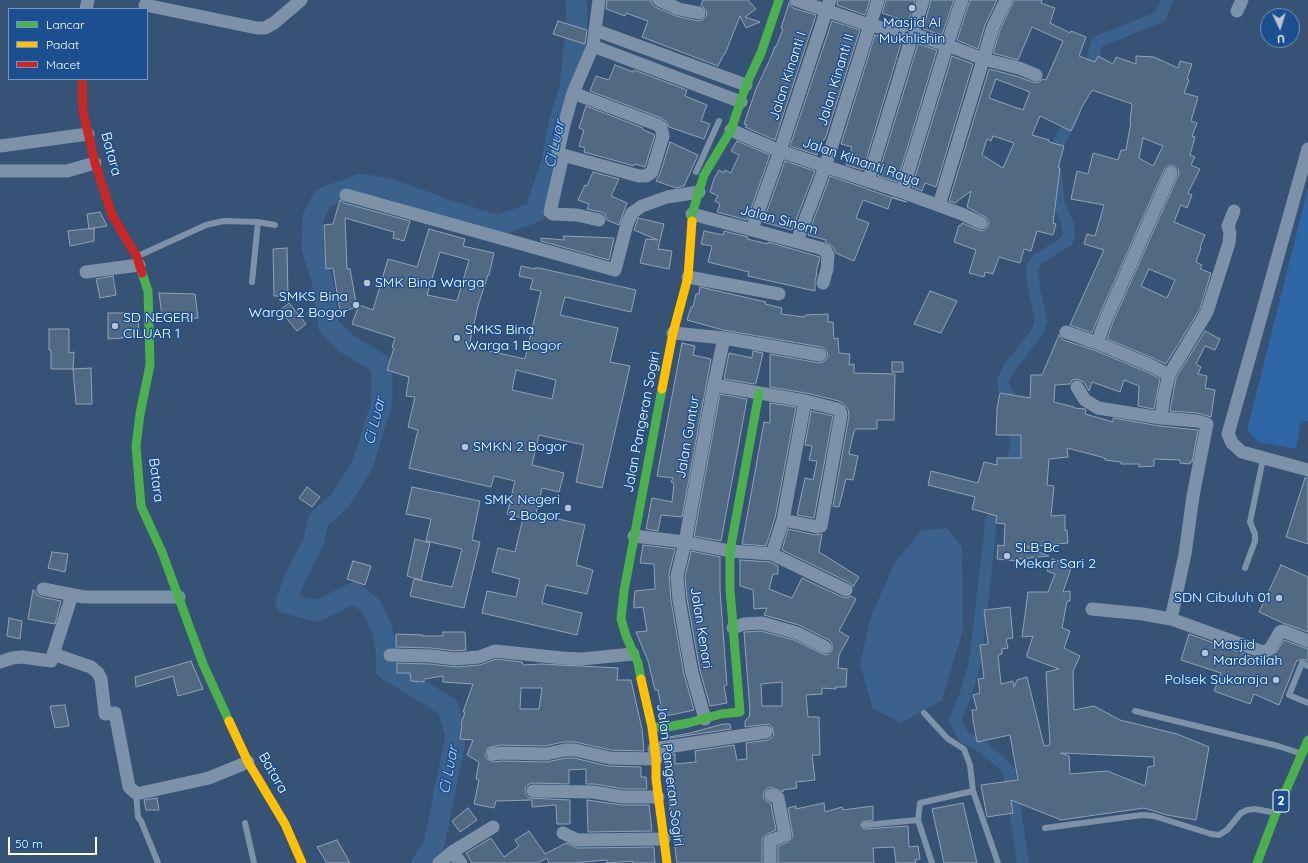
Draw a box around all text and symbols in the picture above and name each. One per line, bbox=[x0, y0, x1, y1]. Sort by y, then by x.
marker: Masjid Al Mukhlishin bbox=[907, 3, 917, 13]
legend bbox=[8, 8, 148, 80]
north arrow bbox=[1260, 8, 1300, 48]
place label: Masjid Al Mukhlishin bbox=[879, 15, 945, 48]
text: Lancar bbox=[46, 17, 85, 32]
street label: Jalan Kinanti I bbox=[766, 30, 810, 122]
street label: Jalan Kinanti II bbox=[814, 32, 858, 128]
text: U bbox=[1276, 32, 1285, 46]
text: Padat bbox=[46, 37, 79, 52]
text: Macet bbox=[46, 57, 80, 72]
water label: Ci Luar bbox=[541, 118, 569, 170]
street label: Batara bbox=[97, 130, 125, 178]
street label: Jalan Kinanti Raya bbox=[800, 134, 922, 190]
street label: Jalan Sinom bbox=[738, 201, 820, 239]
place label: SMK Bina Warga bbox=[375, 275, 484, 291]
marker: SMK Bina Warga bbox=[362, 278, 372, 288]
place label: SMKS Bina Warga 2 Bogor bbox=[249, 289, 348, 322]
marker: SMKS Bina Warga 2 Bogor bbox=[351, 300, 361, 310]
place label: SD NEGERI CILUAR 1 bbox=[123, 310, 193, 342]
marker: SD NEGERI CILUAR 1 bbox=[110, 321, 120, 331]
place label: SMKS Bina Warga 1 Bogor bbox=[465, 322, 562, 354]
marker: SMKS Bina Warga 1 Bogor bbox=[452, 333, 462, 343]
street label: Jalan Pangeran Sogiri bbox=[620, 350, 664, 494]
street label: Jalan Guntur bbox=[672, 394, 704, 480]
water label: Ci Luar bbox=[360, 395, 390, 447]
place label: SMKN 2 Bogor bbox=[473, 439, 567, 455]
marker: SMKN 2 Bogor bbox=[460, 442, 470, 452]
street label: Batara bbox=[145, 457, 167, 503]
place label: SMK Negeri 2 Bogor bbox=[484, 492, 560, 524]
marker: SMK Negeri 2 Bogor bbox=[563, 503, 573, 513]
place label: SLB Bc Mekar Sari 2 bbox=[1015, 540, 1096, 572]
marker: SLB Bc Mekar Sari 2 bbox=[1002, 551, 1012, 561]
street label: Jalan Kenari bbox=[686, 586, 716, 670]
place label: SDN Cibuluh 01 bbox=[1174, 590, 1271, 606]
marker: SDN Cibuluh 01 bbox=[1274, 593, 1284, 603]
place label: Masjid Mardotilah bbox=[1213, 637, 1282, 670]
marker: Masjid Mardotilah bbox=[1200, 648, 1210, 658]
place label: Polsek Sukaraja bbox=[1165, 672, 1268, 688]
marker: Polsek Sukaraja bbox=[1271, 675, 1281, 685]
street label: Jalan Pangeran Sogiri bbox=[653, 703, 687, 847]
water label: Ci Luar bbox=[436, 744, 462, 796]
street label: Batara bbox=[255, 750, 291, 796]
road number: 2 bbox=[1273, 790, 1289, 812]
scale bar bbox=[10, 829, 99, 855]
text: 50 m bbox=[15, 836, 43, 851]

